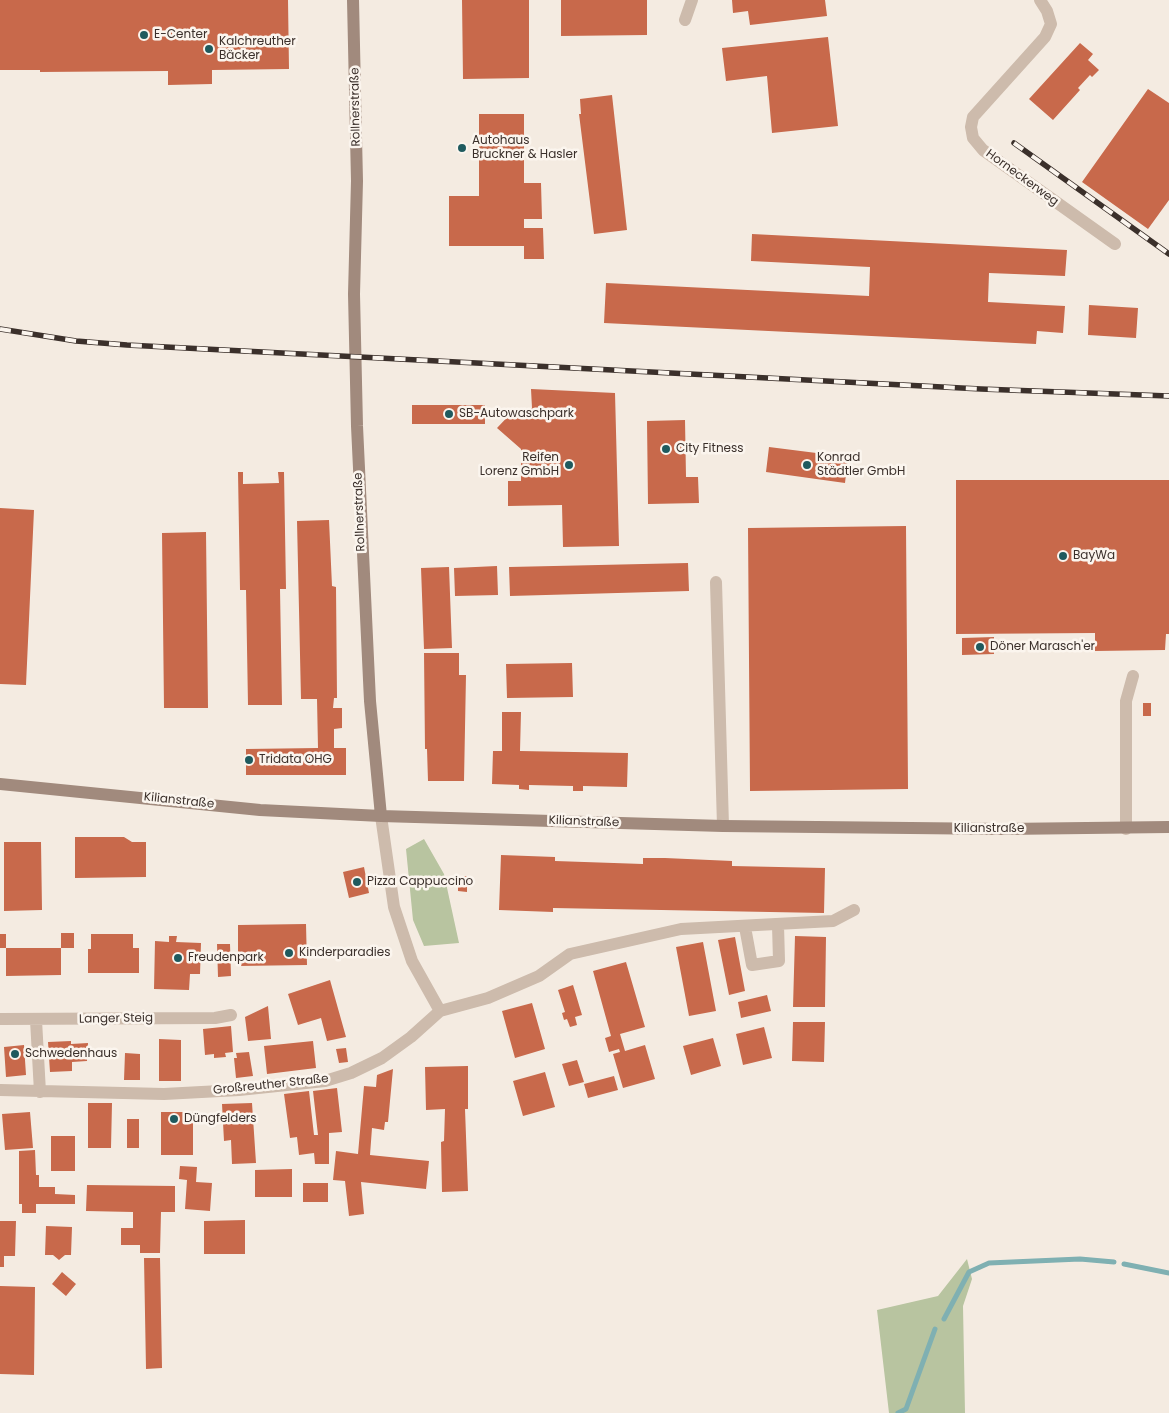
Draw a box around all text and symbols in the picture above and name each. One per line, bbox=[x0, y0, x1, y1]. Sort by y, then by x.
place label: E-Center bbox=[154, 28, 207, 42]
marker: E-Center bbox=[138, 29, 150, 41]
place label: Kalchreuther Bäcker bbox=[219, 35, 296, 63]
marker: Kalchreuther Bäcker bbox=[203, 43, 215, 55]
street label: Rollnerstraße bbox=[348, 67, 364, 147]
place label: Autohaus Bruckner & Hasler bbox=[472, 134, 577, 162]
marker: Autohaus Bruckner & Hasler bbox=[456, 142, 468, 154]
street label: Horneckerweg bbox=[983, 147, 1061, 209]
place label: SB-Autowaschpark bbox=[459, 407, 574, 421]
marker: SB-Autowaschpark bbox=[443, 408, 455, 420]
place label: City Fitness bbox=[676, 442, 744, 456]
marker: City Fitness bbox=[660, 443, 672, 455]
place label: Reifen Lorenz GmbH bbox=[480, 451, 559, 479]
place label: Konrad Städtler GmbH bbox=[817, 451, 905, 479]
marker: Reifen Lorenz GmbH bbox=[563, 459, 575, 471]
marker: Konrad Städtler GmbH bbox=[801, 459, 813, 471]
street label: Rollnerstraße bbox=[351, 472, 369, 552]
place label: BayWa bbox=[1073, 549, 1115, 563]
marker: BayWa bbox=[1057, 550, 1069, 562]
place label: Döner Marasch'er bbox=[990, 640, 1095, 654]
marker: Döner Marasch'er bbox=[974, 641, 986, 653]
place label: Tridata OHG bbox=[259, 753, 332, 767]
marker: Tridata OHG bbox=[243, 754, 255, 766]
street label: Kilianstraße bbox=[143, 790, 215, 812]
street label: Kilianstraße bbox=[548, 814, 620, 830]
street label: Kilianstraße bbox=[954, 822, 1024, 836]
place label: Pizza Cappuccino bbox=[367, 875, 473, 889]
marker: Pizza Cappuccino bbox=[351, 876, 363, 888]
place label: Kinderparadies bbox=[299, 946, 390, 960]
marker: Kinderparadies bbox=[283, 947, 295, 959]
place label: Freudenpark bbox=[188, 951, 264, 965]
marker: Freudenpark bbox=[172, 952, 184, 964]
street label: Langer Steig bbox=[79, 1011, 153, 1027]
place label: Schwedenhaus bbox=[25, 1047, 117, 1061]
marker: Schwedenhaus bbox=[9, 1048, 21, 1060]
street label: Großreuther Straße bbox=[213, 1072, 329, 1098]
place label: Düngfelders bbox=[184, 1112, 257, 1126]
marker: Düngfelders bbox=[168, 1113, 180, 1125]

